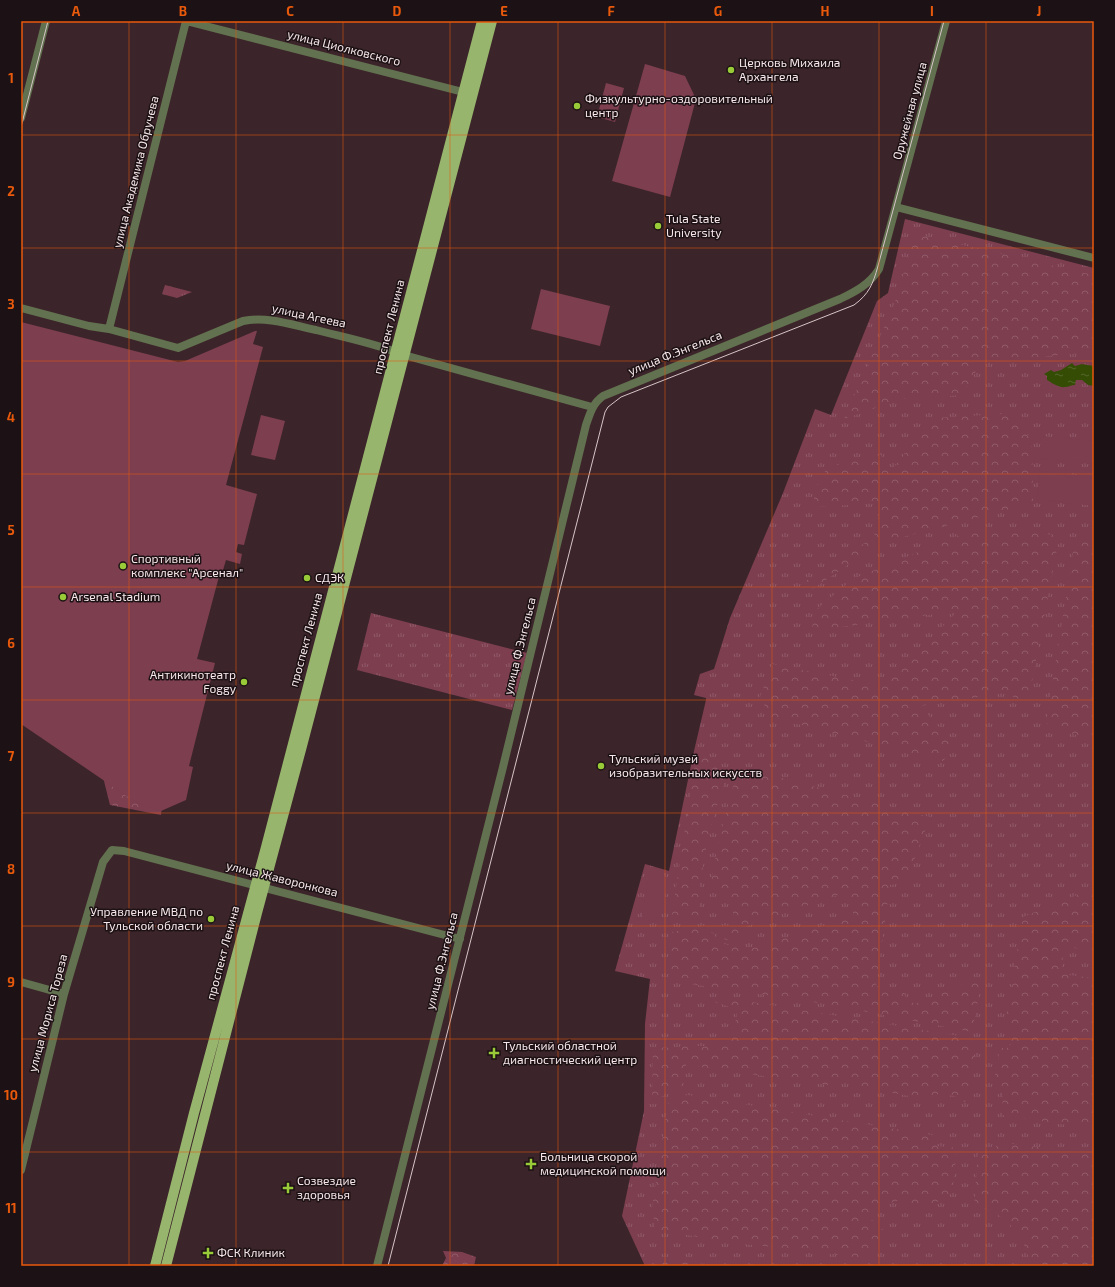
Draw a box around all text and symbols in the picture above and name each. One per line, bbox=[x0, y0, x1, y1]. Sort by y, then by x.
text: A bbox=[72, 3, 81, 19]
text: B bbox=[179, 3, 187, 19]
text: C bbox=[286, 3, 294, 19]
text: D bbox=[393, 3, 402, 19]
text: E bbox=[500, 3, 508, 19]
text: F bbox=[607, 3, 615, 19]
text: G bbox=[714, 3, 722, 19]
text: H bbox=[821, 3, 830, 19]
text: I bbox=[930, 3, 934, 19]
text: J bbox=[1037, 3, 1041, 19]
street label: улица Циолковского bbox=[286, 26, 403, 69]
place label: Церковь Михаила Архангела bbox=[739, 55, 841, 83]
street label: Оружейная улица bbox=[889, 60, 930, 161]
marker: Церковь Михаила Архангела bbox=[726, 65, 736, 75]
text: 1 bbox=[8, 70, 14, 86]
place label: Физкультурно-оздоровительный центр bbox=[585, 91, 773, 119]
street label: улица Академика Обручева bbox=[109, 94, 162, 250]
marker: Физкультурно-оздоровительный центр bbox=[572, 101, 582, 111]
text: 2 bbox=[7, 183, 15, 199]
place label: Tula State University bbox=[666, 211, 722, 239]
marker: Tula State University bbox=[653, 221, 663, 231]
street label: проспект Ленина bbox=[370, 278, 407, 375]
text: 3 bbox=[7, 296, 15, 312]
street label: улица Агеева bbox=[271, 300, 348, 331]
street label: улица Ф.Энгельса bbox=[626, 327, 724, 378]
text: 4 bbox=[7, 409, 15, 425]
text: 5 bbox=[7, 522, 15, 538]
place label: Спортивный комплекс "Арсенал" bbox=[131, 551, 243, 579]
marker: Спортивный комплекс "Арсенал" bbox=[118, 561, 128, 571]
place label: СДЭК bbox=[315, 570, 344, 584]
marker: СДЭК bbox=[302, 573, 312, 583]
place label: Arsenal Stadium bbox=[71, 589, 160, 603]
street label: проспект Ленина bbox=[286, 591, 324, 688]
marker: Arsenal Stadium bbox=[58, 592, 68, 602]
street label: улица Ф.Энгельса bbox=[500, 596, 539, 696]
text: 6 bbox=[7, 635, 15, 651]
place label: Антикинотеатр Foggy bbox=[150, 667, 237, 695]
marker: Антикинотеатр Foggy bbox=[239, 677, 249, 687]
text: 7 bbox=[8, 748, 15, 764]
place label: Тульский музей изобразительных искусств bbox=[609, 751, 762, 780]
marker: Тульский музей изобразительных искусств bbox=[596, 761, 606, 771]
street label: улица Жаворонкова bbox=[225, 857, 340, 900]
text: 8 bbox=[7, 861, 15, 877]
place label: Управление МВД по Тульской области bbox=[90, 904, 203, 933]
street label: проспект Ленина bbox=[203, 904, 241, 1001]
street label: улица Ф.Энгельса bbox=[422, 911, 461, 1011]
marker: Управление МВД по Тульской области bbox=[206, 914, 216, 924]
street label: улица Мориса Тореза bbox=[25, 952, 70, 1073]
text: 9 bbox=[7, 974, 15, 990]
place label: Тульский областной диагностический центр bbox=[503, 1038, 637, 1066]
marker: Тульский областной диагностический центр bbox=[488, 1047, 500, 1059]
text: 10 bbox=[4, 1087, 18, 1103]
place label: Больница скорой медицинской помощи bbox=[540, 1149, 666, 1177]
marker: Больница скорой медицинской помощи bbox=[525, 1158, 537, 1170]
place label: Созвездие здоровья bbox=[297, 1173, 356, 1201]
marker: Созвездие здоровья bbox=[282, 1182, 294, 1194]
text: 11 bbox=[5, 1200, 17, 1216]
place label: ФСК Клиник bbox=[217, 1245, 286, 1259]
marker: ФСК Клиник bbox=[202, 1247, 214, 1259]

